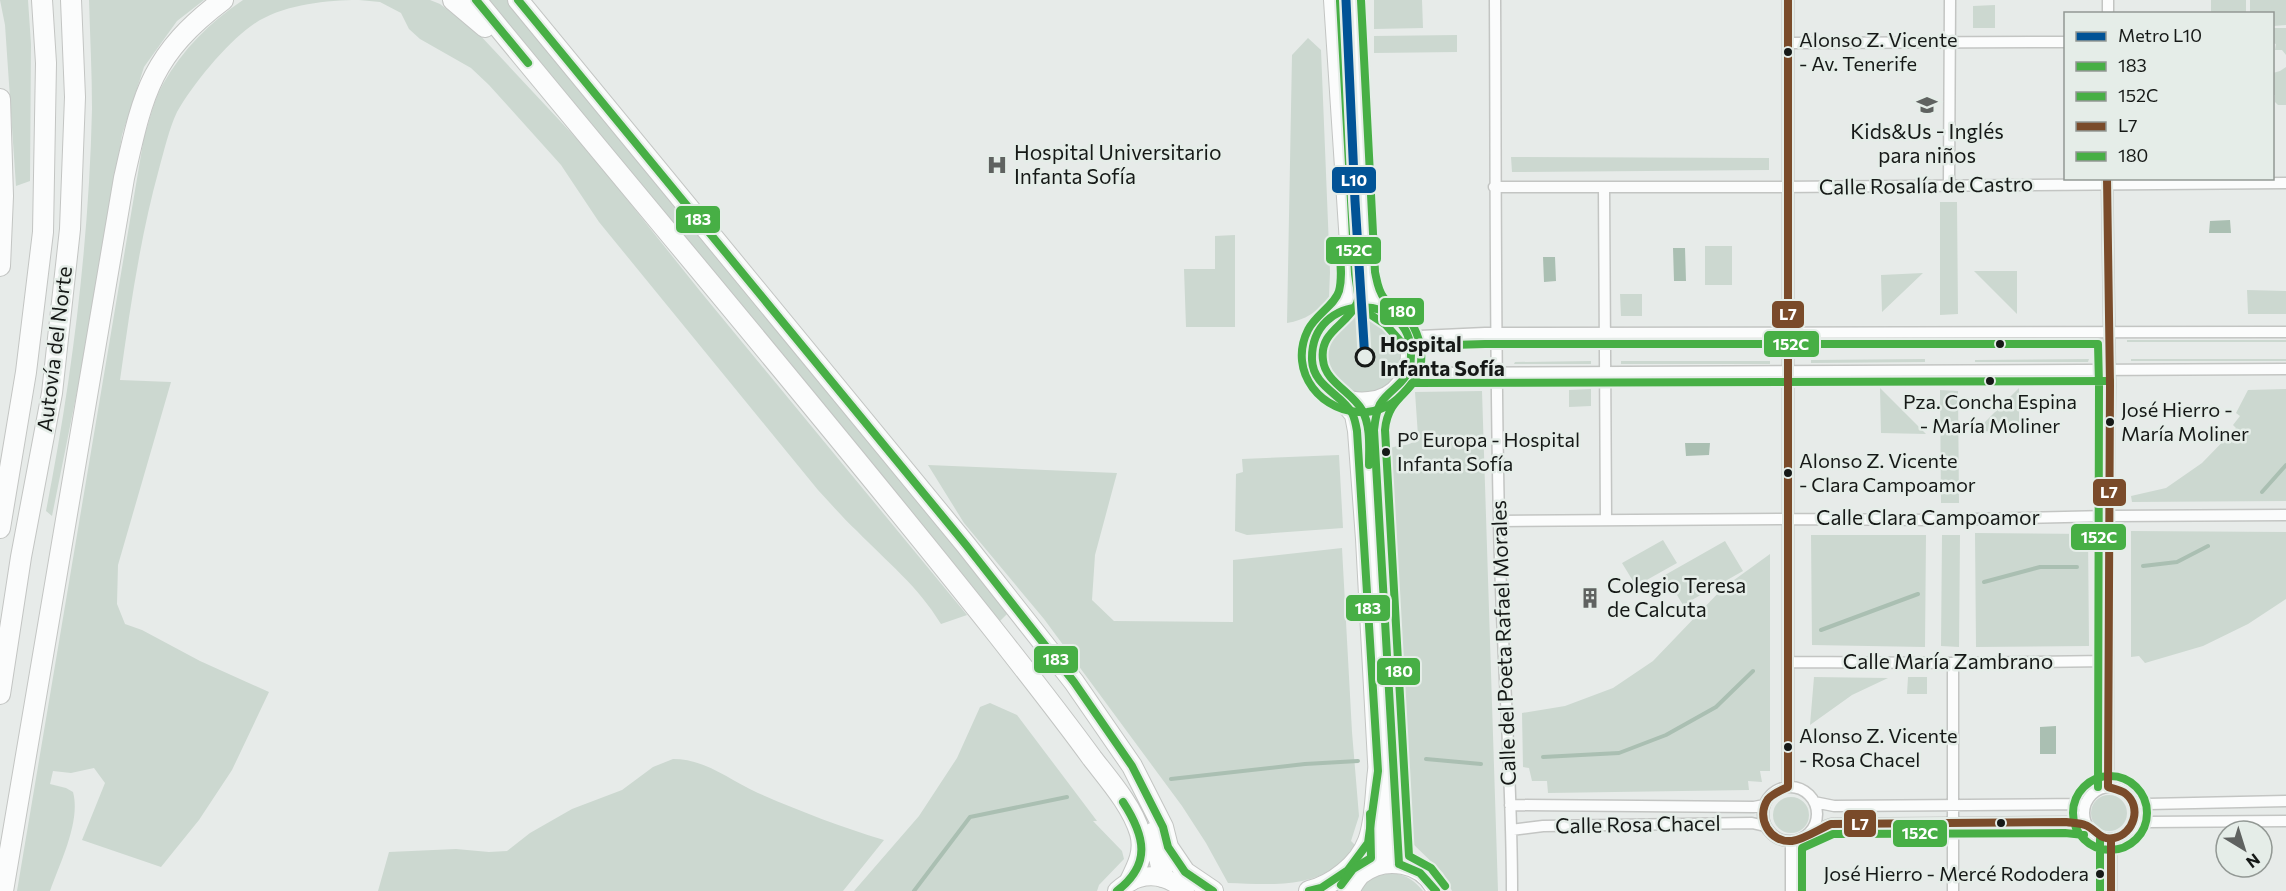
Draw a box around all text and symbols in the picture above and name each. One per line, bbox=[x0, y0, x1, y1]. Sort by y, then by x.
legend bbox=[2064, 12, 2274, 180]
text: Metro L10 bbox=[2118, 24, 2202, 46]
place label: Alonso Z. Vicente - Av. Tenerife bbox=[1799, 27, 1958, 75]
marker: Alonso Z. Vicente - Av. Tenerife bbox=[1782, 46, 1794, 58]
text: 183 bbox=[2118, 54, 2147, 76]
text: 152C bbox=[2118, 84, 2158, 106]
school or university icon: Kids&Us - Inglés para niños bbox=[1915, 93, 1939, 117]
text: L7 bbox=[2118, 114, 2138, 136]
place label: Kids&Us - Inglés para niños bbox=[1850, 118, 2004, 167]
place label: Hospital Universitario Infanta Sofía bbox=[1014, 139, 1222, 188]
text: 180 bbox=[2118, 144, 2148, 166]
hospital icon: Hospital Universitario Infanta Sofía bbox=[985, 153, 1009, 177]
line badge: L10 bbox=[1331, 166, 1377, 194]
text: L10 bbox=[1341, 170, 1367, 189]
street label: Calle Rosalía de Castro bbox=[1819, 170, 2033, 199]
line badge: 183 bbox=[675, 205, 721, 234]
text: 183 bbox=[685, 209, 711, 228]
line badge: 152C bbox=[1325, 236, 1382, 265]
text: 152C bbox=[1336, 240, 1372, 259]
street label: Autovía del Norte bbox=[31, 265, 76, 433]
line badge: 180 bbox=[1379, 297, 1425, 326]
line badge: L7 bbox=[1771, 300, 1805, 329]
text: 180 bbox=[1388, 301, 1416, 320]
text: L7 bbox=[1779, 304, 1797, 323]
line badge: 152C bbox=[1763, 330, 1820, 358]
place label: Hospital Infanta Sofía bbox=[1380, 331, 1505, 380]
text: 152C bbox=[1773, 334, 1809, 353]
unlabelled marker bbox=[1994, 338, 2006, 350]
marker: Hospital Infanta Sofía bbox=[1355, 347, 1375, 367]
marker: Pza. Concha Espina - María Moliner bbox=[1984, 375, 1996, 387]
place label: Pza. Concha Espina - María Moliner bbox=[1903, 389, 2077, 437]
place label: José Hierro - María Moliner bbox=[2121, 397, 2249, 445]
marker: José Hierro - María Moliner bbox=[2104, 416, 2116, 428]
place label: Pº Europa - Hospital Infanta Sofía bbox=[1397, 427, 1580, 475]
marker: Pº Europa - Hospital Infanta Sofía bbox=[1380, 446, 1392, 458]
place label: Alonso Z. Vicente - Clara Campoamor bbox=[1799, 448, 1976, 496]
marker: Alonso Z. Vicente - Clara Campoamor bbox=[1782, 467, 1794, 479]
line badge: L7 bbox=[2092, 478, 2127, 507]
text: L7 bbox=[2100, 482, 2118, 501]
street label: Calle del Poeta Rafael Morales bbox=[1485, 500, 1520, 786]
street label: Calle Clara Campoamor bbox=[1816, 504, 2040, 529]
line badge: 152C bbox=[2070, 523, 2127, 551]
text: 152C bbox=[2081, 527, 2117, 546]
place label: Colegio Teresa de Calcuta bbox=[1607, 572, 1746, 621]
building icon: Colegio Teresa de Calcuta bbox=[1578, 586, 1602, 610]
line badge: 183 bbox=[1345, 594, 1391, 622]
text: 183 bbox=[1355, 598, 1381, 617]
line badge: 183 bbox=[1033, 645, 1079, 674]
street label: Calle María Zambrano bbox=[1843, 648, 2053, 673]
text: 183 bbox=[1043, 649, 1069, 668]
line badge: 180 bbox=[1376, 657, 1421, 686]
text: 180 bbox=[1385, 661, 1413, 680]
place label: Alonso Z. Vicente - Rosa Chacel bbox=[1799, 723, 1958, 771]
marker: Alonso Z. Vicente - Rosa Chacel bbox=[1782, 741, 1794, 753]
line badge: L7 bbox=[1843, 809, 1877, 838]
street label: Calle Rosa Chacel bbox=[1555, 810, 1721, 837]
text: L7 bbox=[1851, 814, 1869, 833]
unlabelled marker bbox=[1995, 817, 2007, 829]
line badge: 152C bbox=[1892, 819, 1948, 848]
north arrow bbox=[2214, 819, 2274, 879]
text: 152C bbox=[1902, 823, 1938, 842]
text: N bbox=[2243, 850, 2264, 872]
place label: José Hierro - Mercé Rododera bbox=[1823, 861, 2089, 885]
marker: José Hierro - Mercé Rododera bbox=[2094, 868, 2106, 880]

